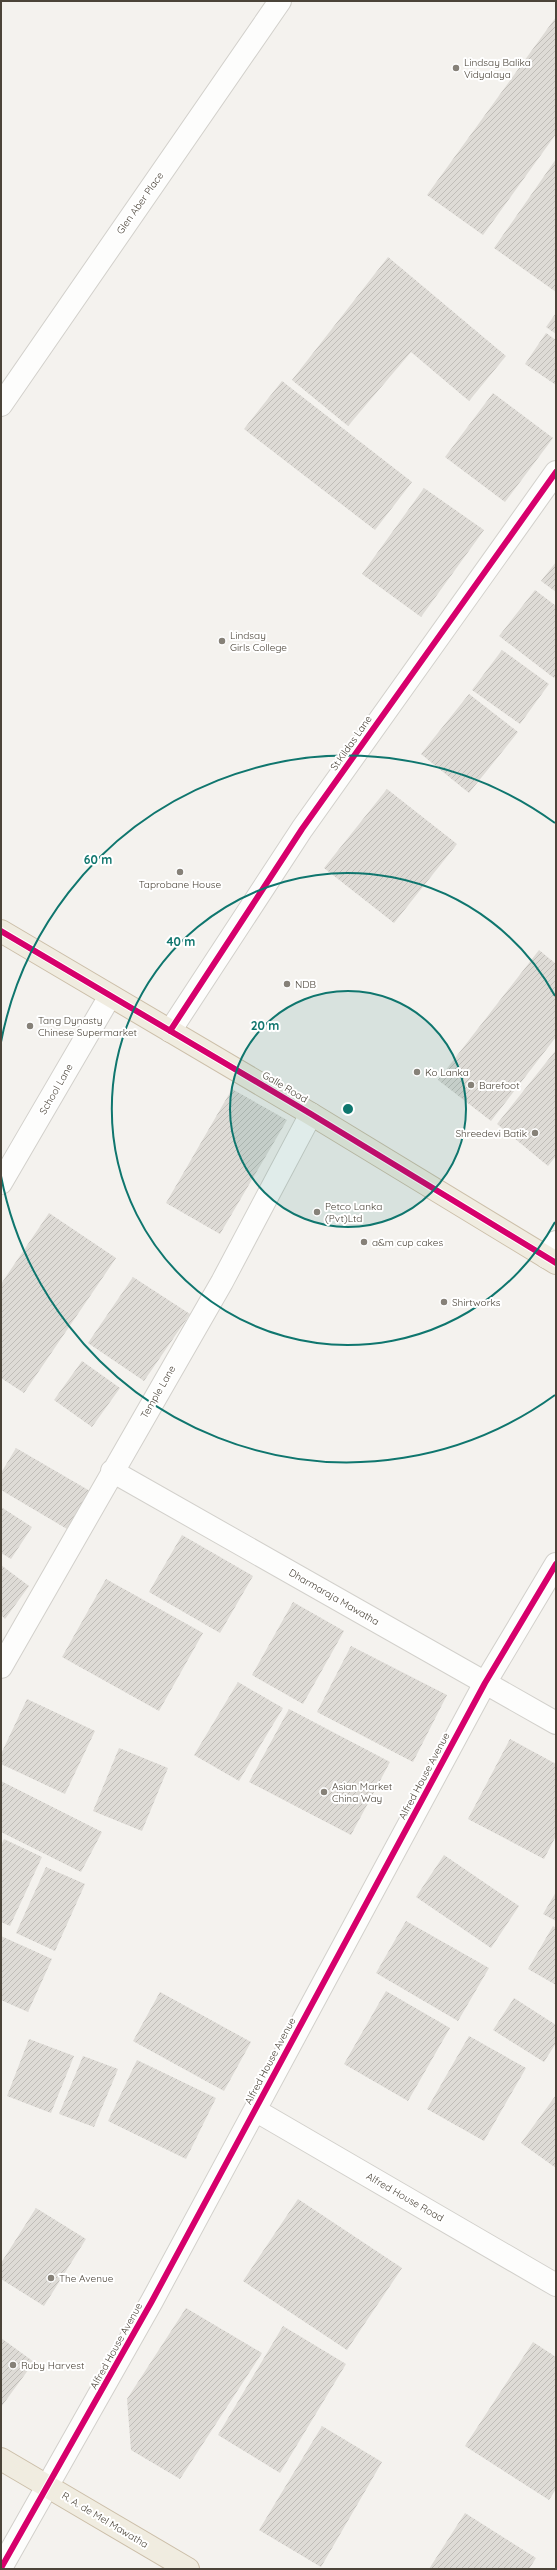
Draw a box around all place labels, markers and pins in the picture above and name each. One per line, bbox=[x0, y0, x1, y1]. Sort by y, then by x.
place label: Lindsay Balika Vidyalaya bbox=[464, 56, 531, 81]
marker: Lindsay Balika Vidyalaya bbox=[451, 63, 461, 73]
place label: Lindsay Girls College bbox=[230, 629, 287, 654]
marker: Lindsay Girls College bbox=[217, 636, 227, 646]
marker: Taprobane House bbox=[175, 867, 185, 877]
place label: Taprobane House bbox=[139, 878, 222, 891]
place label: NDB bbox=[295, 978, 316, 991]
marker: NDB bbox=[282, 979, 292, 989]
place label: Tang Dynasty Chinese Supermarket bbox=[38, 1014, 138, 1039]
marker: Tang Dynasty Chinese Supermarket bbox=[25, 1021, 35, 1031]
place label: Ko Lanka bbox=[425, 1066, 469, 1079]
marker: Ko Lanka bbox=[412, 1067, 422, 1077]
place label: Barefoot bbox=[479, 1079, 520, 1092]
marker: Barefoot bbox=[466, 1080, 476, 1090]
centre of rings bbox=[341, 1102, 355, 1116]
place label: Shreedevi Batik bbox=[456, 1127, 527, 1140]
marker: Shreedevi Batik bbox=[530, 1128, 540, 1138]
place label: Petco Lanka (Pvt)Ltd bbox=[325, 1200, 382, 1225]
marker: Petco Lanka (Pvt)Ltd bbox=[312, 1207, 322, 1217]
place label: a&m cup cakes bbox=[372, 1236, 443, 1249]
marker: a&m cup cakes bbox=[359, 1237, 369, 1247]
place label: Shirtworks bbox=[452, 1296, 501, 1309]
marker: Shirtworks bbox=[439, 1297, 449, 1307]
place label: Asian Market China Way bbox=[332, 1780, 393, 1805]
marker: Asian Market China Way bbox=[319, 1787, 329, 1797]
place label: The Avenue bbox=[59, 2272, 114, 2285]
marker: The Avenue bbox=[46, 2273, 56, 2283]
place label: Ruby Harvest bbox=[21, 2359, 85, 2372]
marker: Ruby Harvest bbox=[8, 2360, 18, 2370]

